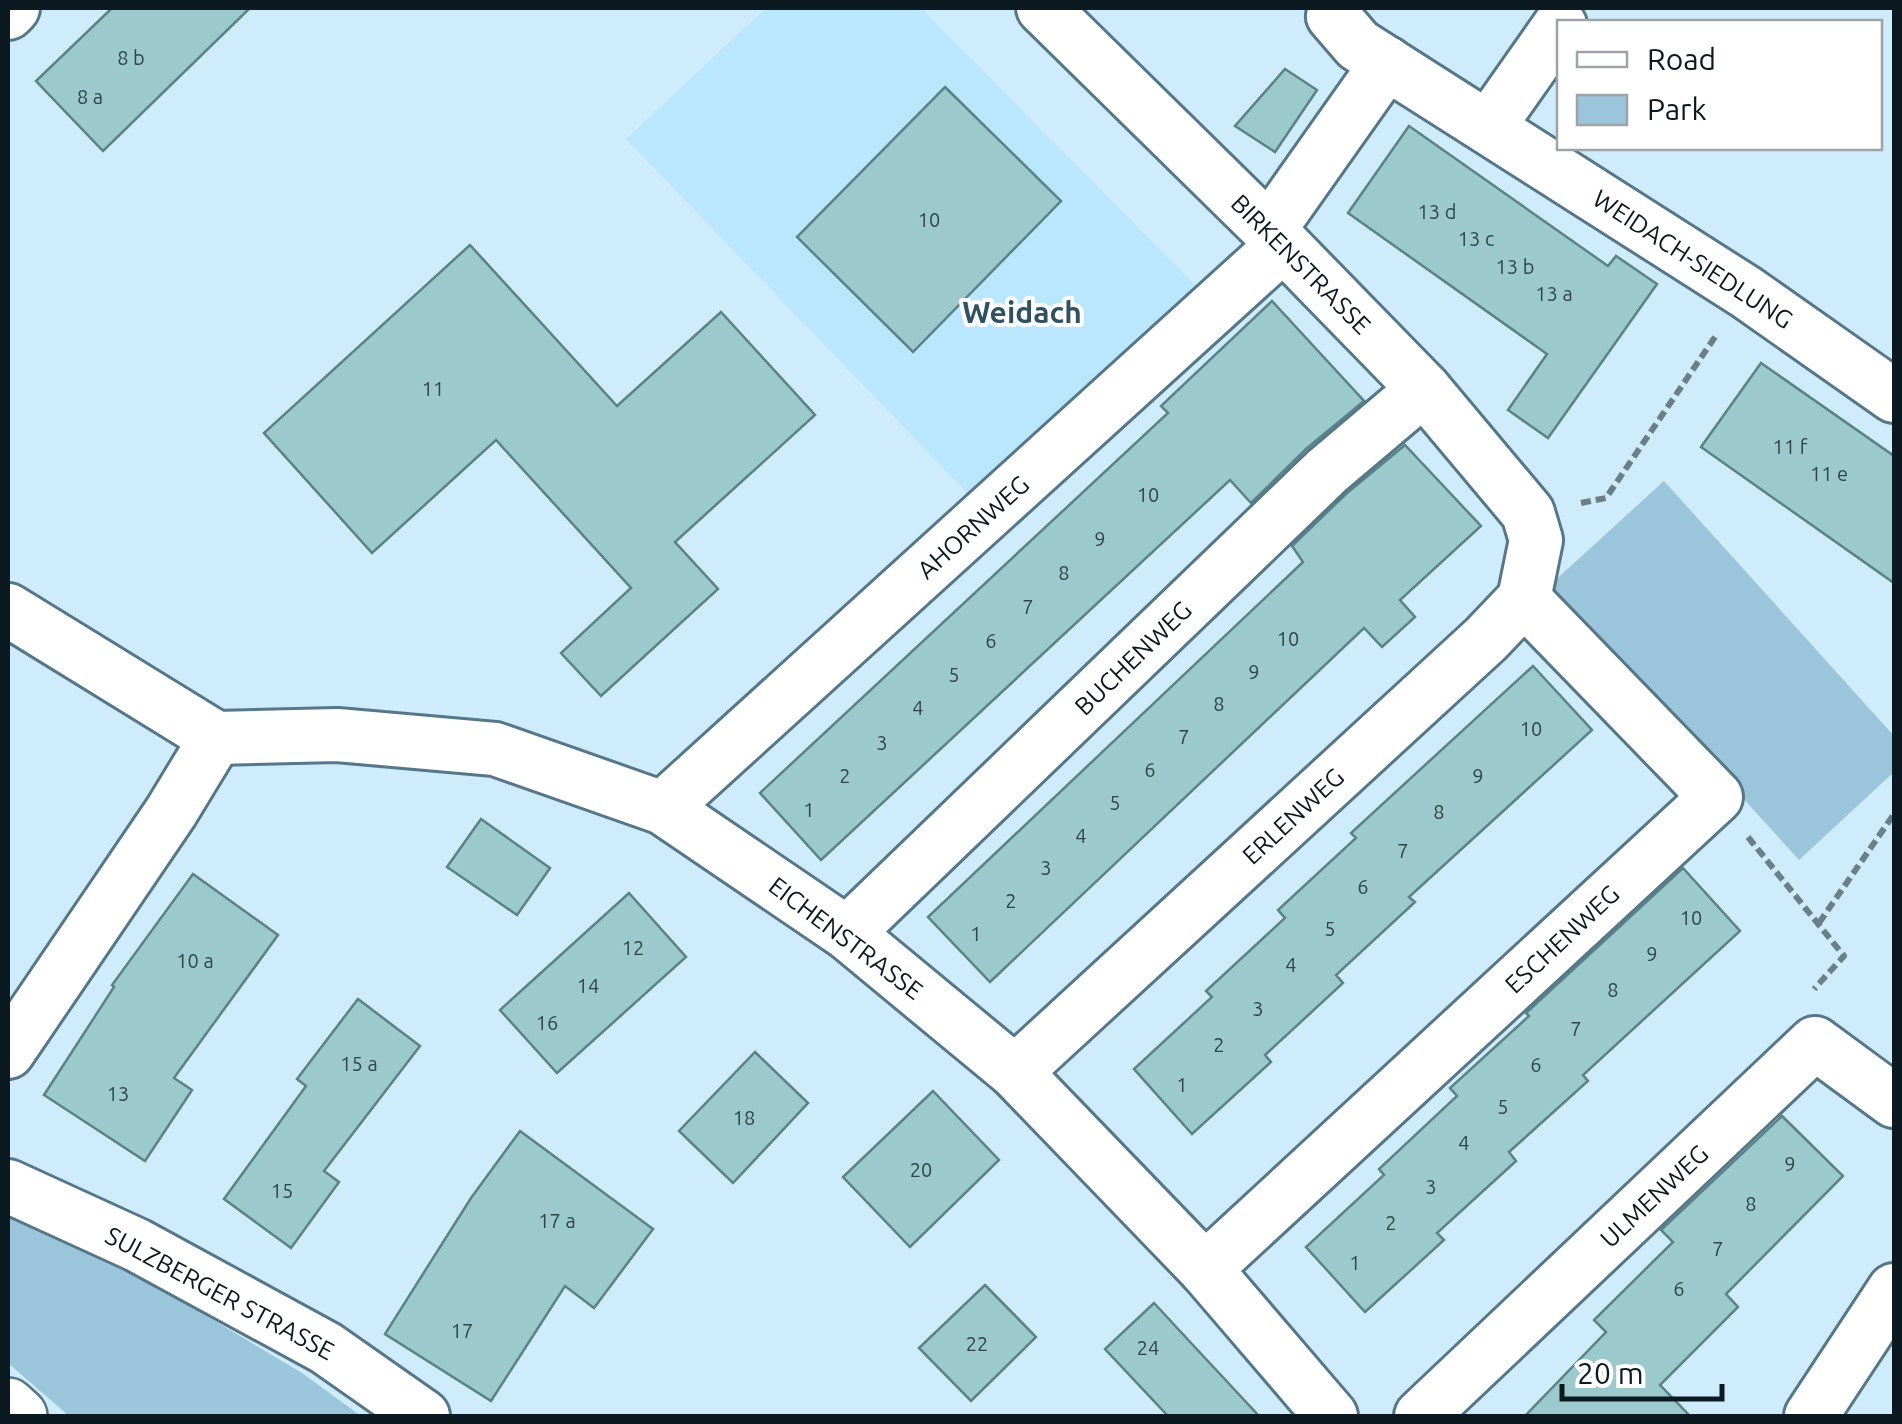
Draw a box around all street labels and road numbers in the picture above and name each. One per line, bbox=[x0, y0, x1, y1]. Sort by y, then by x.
street label: WEIDACH-SIEDLUNG bbox=[1588, 184, 1798, 334]
street label: BIRKENSTRASSE bbox=[1226, 189, 1376, 339]
street label: AHORNWEG bbox=[912, 470, 1034, 584]
street label: BUCHENWEG bbox=[1069, 596, 1197, 720]
street label: ERLENWEG bbox=[1237, 762, 1349, 870]
street label: EICHENSTRASSE bbox=[764, 871, 928, 1005]
street label: ESCHENWEG bbox=[1499, 879, 1625, 999]
street label: ULMENWEG bbox=[1594, 1139, 1714, 1253]
street label: SULZBERGER STRASSE bbox=[101, 1221, 339, 1365]

